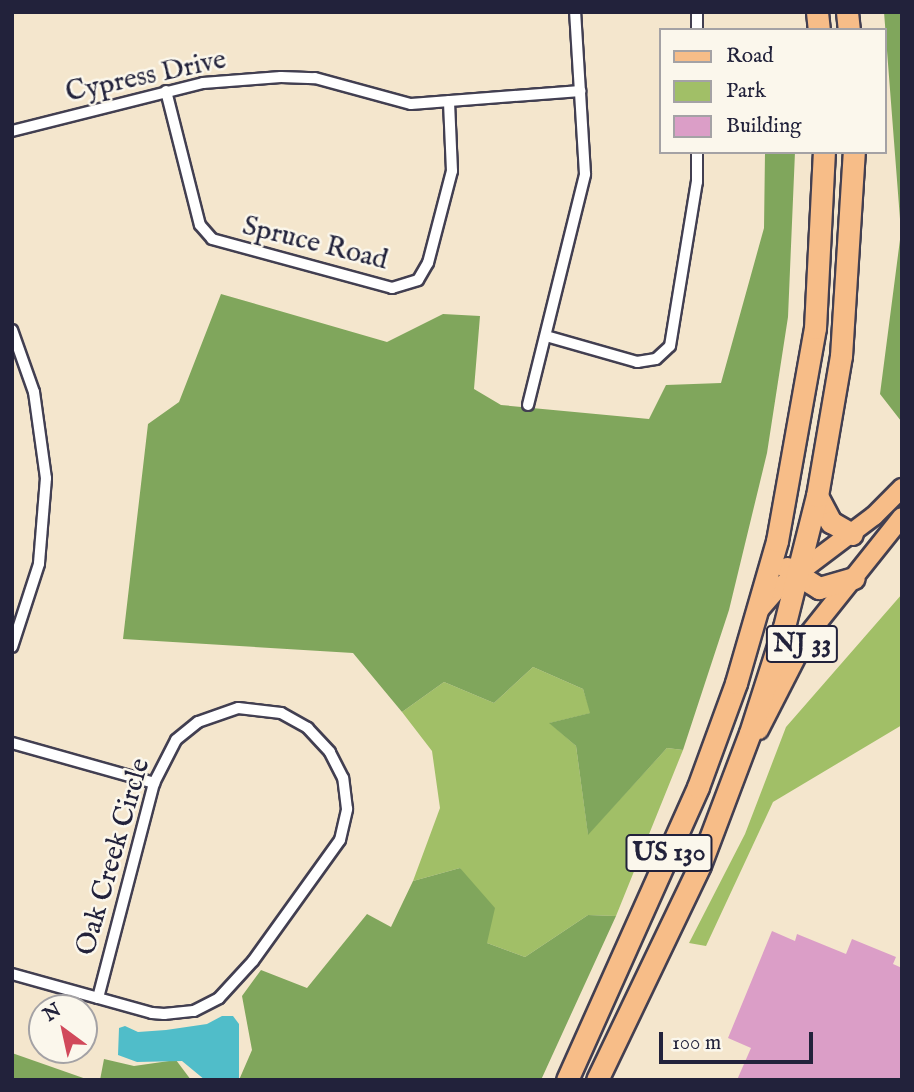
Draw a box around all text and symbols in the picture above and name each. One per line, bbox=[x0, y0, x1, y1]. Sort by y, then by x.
legend bbox=[659, 28, 886, 154]
text: Road bbox=[726, 43, 773, 70]
street label: Cypress Drive bbox=[63, 44, 229, 110]
text: Park bbox=[726, 78, 766, 105]
text: Building bbox=[726, 113, 801, 140]
street label: Spruce Road bbox=[239, 210, 391, 278]
road number: NJ 33 bbox=[765, 622, 839, 666]
street label: Oak Creek Circle bbox=[70, 755, 158, 959]
road number: US 130 bbox=[625, 831, 713, 876]
north arrow bbox=[28, 994, 98, 1064]
text: N bbox=[39, 999, 66, 1028]
scale bar bbox=[662, 1018, 816, 1062]
text: 100 m bbox=[672, 1030, 721, 1057]

